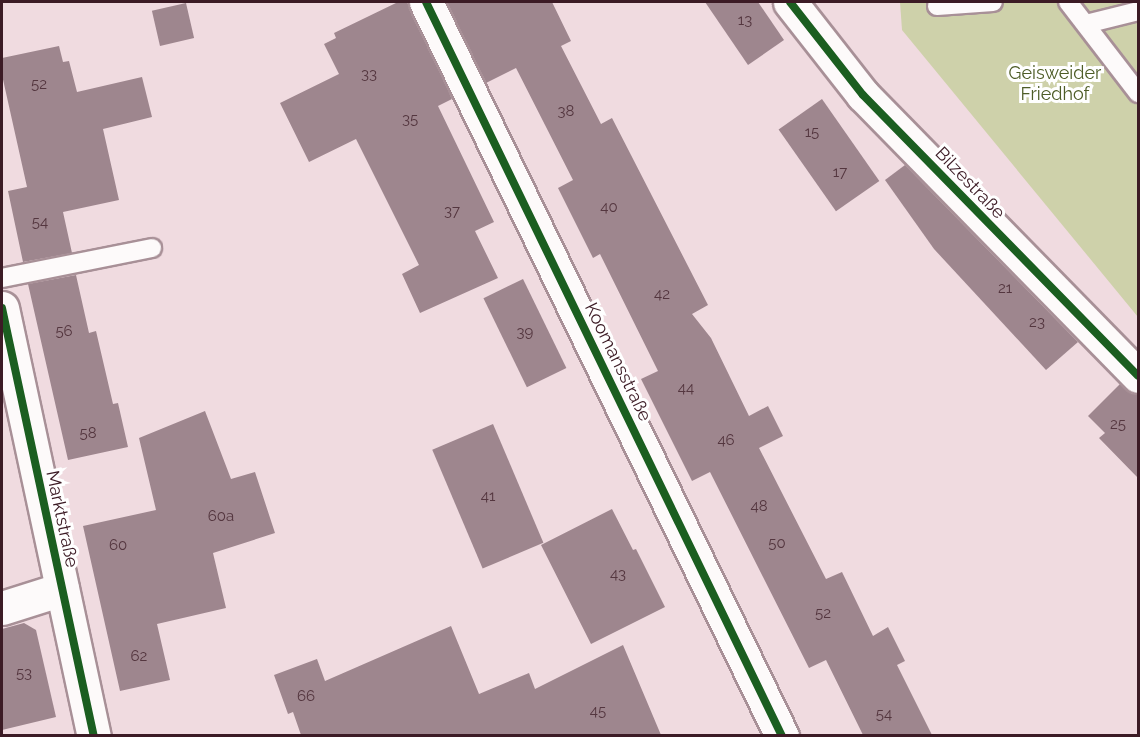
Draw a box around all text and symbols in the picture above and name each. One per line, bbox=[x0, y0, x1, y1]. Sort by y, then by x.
house number: 13 bbox=[738, 12, 752, 30]
park label: Geisweider Friedhof bbox=[1009, 63, 1101, 106]
house number: 33 bbox=[361, 66, 377, 84]
house number: 52 bbox=[31, 76, 47, 94]
house number: 38 bbox=[558, 103, 574, 121]
house number: 35 bbox=[402, 111, 418, 129]
house number: 15 bbox=[805, 124, 819, 142]
street label: Bilzestraße bbox=[931, 143, 1009, 223]
house number: 17 bbox=[833, 164, 847, 182]
house number: 40 bbox=[600, 199, 618, 217]
house number: 37 bbox=[444, 203, 460, 221]
house number: 54 bbox=[32, 214, 48, 232]
house number: 21 bbox=[998, 280, 1012, 298]
house number: 42 bbox=[654, 286, 670, 304]
street label: Koomansstraße bbox=[580, 299, 656, 425]
house number: 23 bbox=[1029, 314, 1045, 332]
house number: 56 bbox=[55, 323, 73, 341]
house number: 39 bbox=[517, 324, 533, 342]
house number: 44 bbox=[678, 380, 694, 398]
house number: 25 bbox=[1110, 416, 1126, 434]
house number: 58 bbox=[79, 425, 97, 443]
house number: 46 bbox=[717, 432, 735, 450]
street label: Marktstraße bbox=[41, 468, 83, 570]
house number: 41 bbox=[481, 488, 495, 506]
house number: 48 bbox=[750, 498, 768, 516]
house number: 60a bbox=[208, 508, 234, 526]
house number: 50 bbox=[768, 535, 786, 553]
house number: 60 bbox=[109, 537, 127, 555]
house number: 43 bbox=[610, 566, 626, 584]
house number: 52 bbox=[815, 605, 831, 623]
house number: 62 bbox=[131, 648, 147, 666]
house number: 53 bbox=[16, 665, 32, 683]
house number: 66 bbox=[297, 688, 315, 706]
house number: 45 bbox=[590, 703, 606, 721]
house number: 54 bbox=[876, 706, 892, 724]

